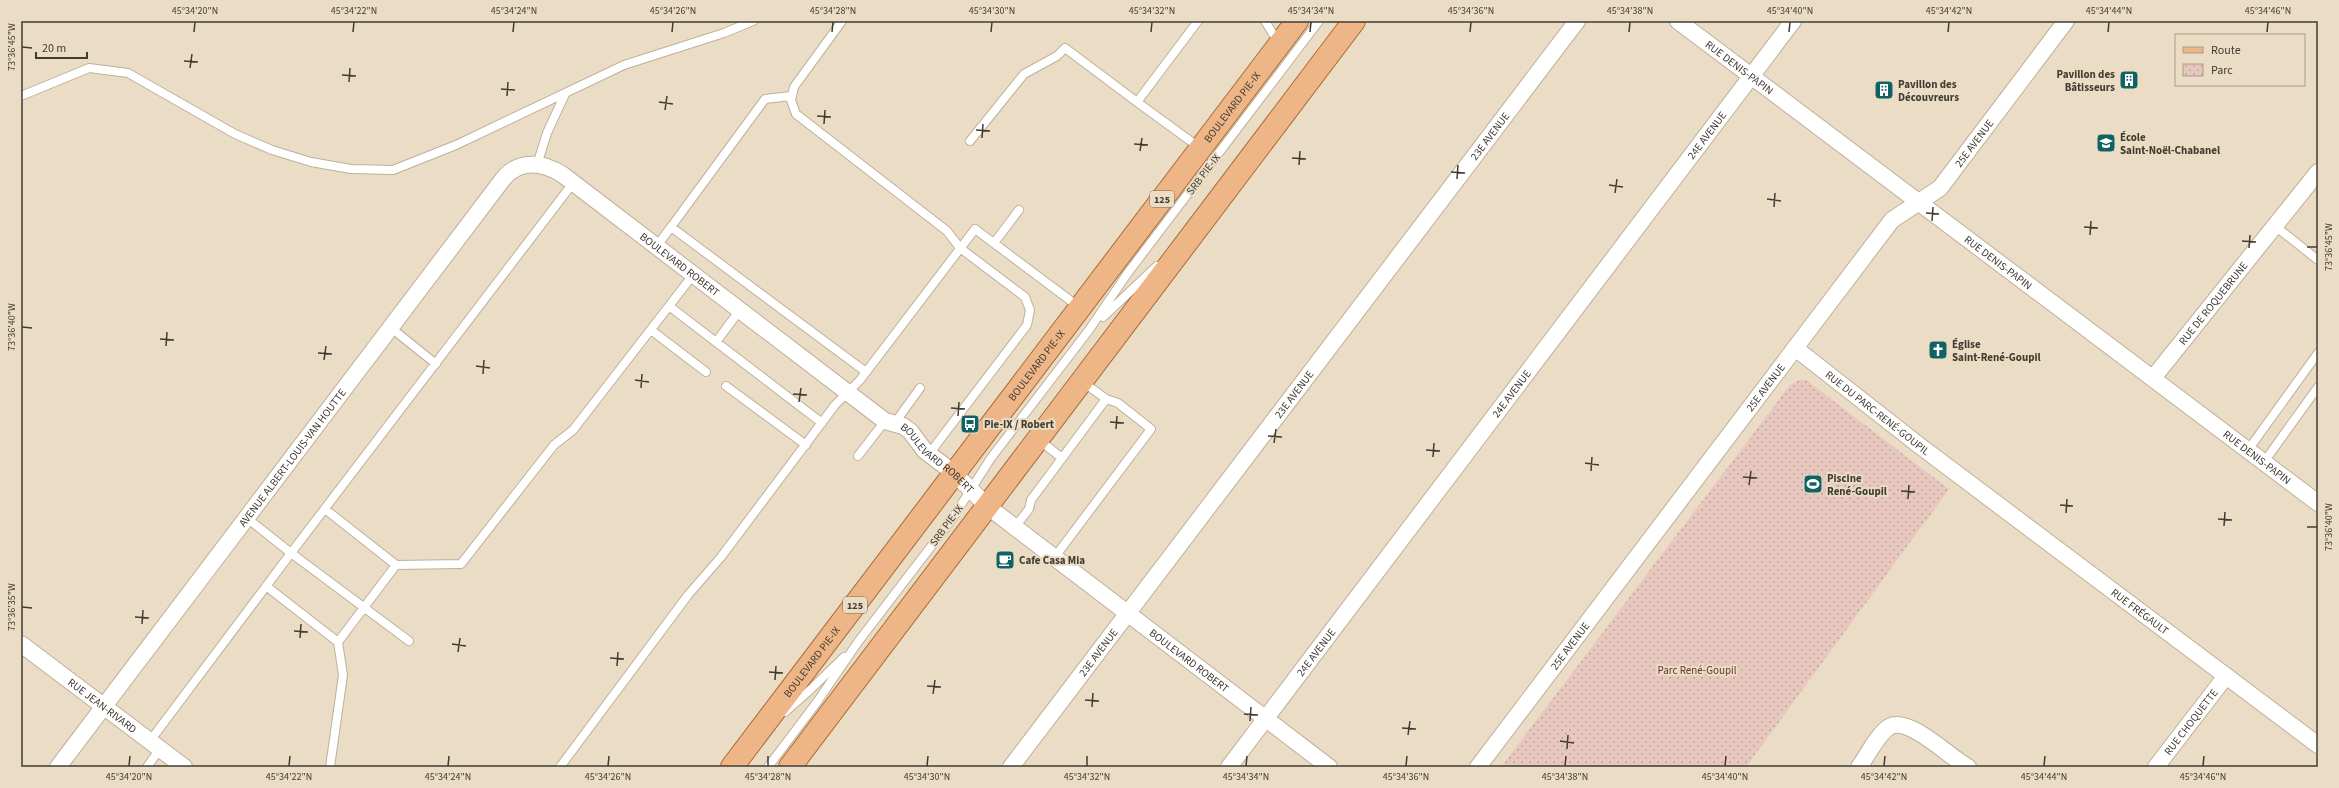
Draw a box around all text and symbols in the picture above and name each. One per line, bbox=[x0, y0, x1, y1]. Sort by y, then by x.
text: 45°34'20"N bbox=[172, 4, 218, 18]
text: 45°34'22"N bbox=[331, 4, 377, 18]
text: 45°34'24"N bbox=[491, 4, 537, 18]
text: 45°34'26"N bbox=[650, 4, 696, 18]
text: 45°34'28"N bbox=[810, 4, 856, 18]
text: 45°34'30"N bbox=[969, 4, 1015, 18]
text: 45°34'32"N bbox=[1129, 4, 1175, 18]
text: 45°34'34"N bbox=[1288, 4, 1334, 18]
text: 45°34'36"N bbox=[1448, 4, 1494, 18]
text: 45°34'38"N bbox=[1607, 4, 1653, 18]
text: 45°34'40"N bbox=[1767, 4, 1813, 18]
text: 45°34'42"N bbox=[1926, 4, 1972, 18]
text: 45°34'44"N bbox=[2086, 4, 2132, 18]
text: 45°34'46"N bbox=[2245, 4, 2291, 18]
text: 73°36'45"W bbox=[5, 23, 19, 71]
scale bar bbox=[36, 34, 87, 60]
legend bbox=[2175, 34, 2305, 86]
street label: RUE DENIS-PAPIN bbox=[1702, 37, 1776, 98]
text: 20 m bbox=[42, 40, 66, 57]
text: Route bbox=[2211, 42, 2241, 59]
text: Parc bbox=[2211, 62, 2233, 79]
place label: Pavillon des Bâtisseurs bbox=[2056, 67, 2115, 95]
street label: BOULEVARD PIE-IX bbox=[1200, 68, 1264, 146]
building icon: Pavillon des Bâtisseurs bbox=[2118, 69, 2140, 91]
place label: Pavillon des Découvreurs bbox=[1898, 77, 1959, 105]
building icon: Pavillon des Découvreurs bbox=[1873, 79, 1895, 101]
street label: 24E AVENUE bbox=[1684, 108, 1730, 163]
street label: 23E AVENUE bbox=[1467, 109, 1513, 163]
street label: 25E AVENUE bbox=[1951, 116, 1997, 170]
place label: École Saint-Noël-Chabanel bbox=[2120, 130, 2221, 158]
school or university icon: École Saint-Noël-Chabanel bbox=[2095, 132, 2117, 154]
street label: SRB PIE-IX bbox=[1183, 150, 1224, 198]
road number: 125 bbox=[1150, 191, 1174, 207]
text: 73°36'45"W bbox=[2322, 223, 2336, 271]
street label: BOULEVARD ROBERT bbox=[637, 229, 723, 300]
street label: RUE DENIS-PAPIN bbox=[1961, 232, 2035, 293]
street label: RUE DE ROQUEBRUNE bbox=[2175, 258, 2251, 348]
text: 73°36'40"W bbox=[5, 303, 19, 351]
street label: BOULEVARD PIE-IX bbox=[1005, 327, 1069, 404]
place label: Église Saint-René-Goupil bbox=[1952, 337, 2042, 365]
church icon: Église Saint-René-Goupil bbox=[1927, 339, 1949, 361]
street label: 25E AVENUE bbox=[1743, 361, 1789, 415]
street label: 23E AVENUE bbox=[1271, 367, 1317, 421]
street label: 24E AVENUE bbox=[1489, 367, 1535, 421]
street label: RUE DU PARC-RENÉ-GOUPIL bbox=[1822, 367, 1933, 459]
street label: AVENUE ALBERT-LOUIS-VAN HOUTTE bbox=[235, 386, 350, 530]
bus stop icon: Pie-IX / Robert bbox=[959, 413, 981, 435]
place label: Pie-IX / Robert bbox=[984, 417, 1055, 432]
street label: BOULEVARD ROBERT bbox=[897, 420, 977, 497]
street label: RUE DENIS-PAPIN bbox=[2220, 427, 2294, 488]
place label: Piscine René-Goupil bbox=[1827, 471, 1888, 499]
sports icon: Piscine René-Goupil bbox=[1802, 473, 1824, 495]
street label: SRB PIE-IX bbox=[926, 501, 967, 549]
text: 73°36'40"W bbox=[2322, 503, 2336, 551]
cafe icon: Cafe Casa Mia bbox=[994, 549, 1016, 571]
place label: Cafe Casa Mia bbox=[1019, 553, 1085, 568]
text: 73°36'35"W bbox=[5, 583, 19, 631]
street label: RUE FRÉGAULT bbox=[2108, 585, 2172, 638]
road number: 125 bbox=[843, 597, 867, 613]
street label: 25E AVENUE bbox=[1547, 619, 1593, 673]
street label: BOULEVARD PIE-IX bbox=[780, 623, 844, 701]
street label: 23E AVENUE bbox=[1075, 625, 1122, 680]
street label: BOULEVARD ROBERT bbox=[1146, 625, 1232, 696]
street label: 24E AVENUE bbox=[1293, 625, 1339, 679]
park label: Parc René-Goupil bbox=[1657, 663, 1737, 678]
street label: RUE JEAN-RIVARD bbox=[65, 675, 140, 737]
street label: RUE CHOQUETTE bbox=[2161, 686, 2222, 758]
text: 45°34'20"N bbox=[106, 770, 152, 784]
text: 45°34'22"N bbox=[266, 770, 312, 784]
text: 45°34'24"N bbox=[425, 770, 471, 784]
text: 45°34'26"N bbox=[585, 770, 631, 784]
text: 45°34'28"N bbox=[745, 770, 791, 784]
text: 45°34'30"N bbox=[904, 770, 950, 784]
text: 45°34'32"N bbox=[1064, 770, 1110, 784]
text: 45°34'34"N bbox=[1223, 770, 1269, 784]
text: 45°34'36"N bbox=[1383, 770, 1429, 784]
text: 45°34'38"N bbox=[1542, 770, 1588, 784]
text: 45°34'40"N bbox=[1702, 770, 1748, 784]
text: 45°34'42"N bbox=[1861, 770, 1907, 784]
text: 45°34'44"N bbox=[2021, 770, 2067, 784]
text: 45°34'46"N bbox=[2180, 770, 2226, 784]

